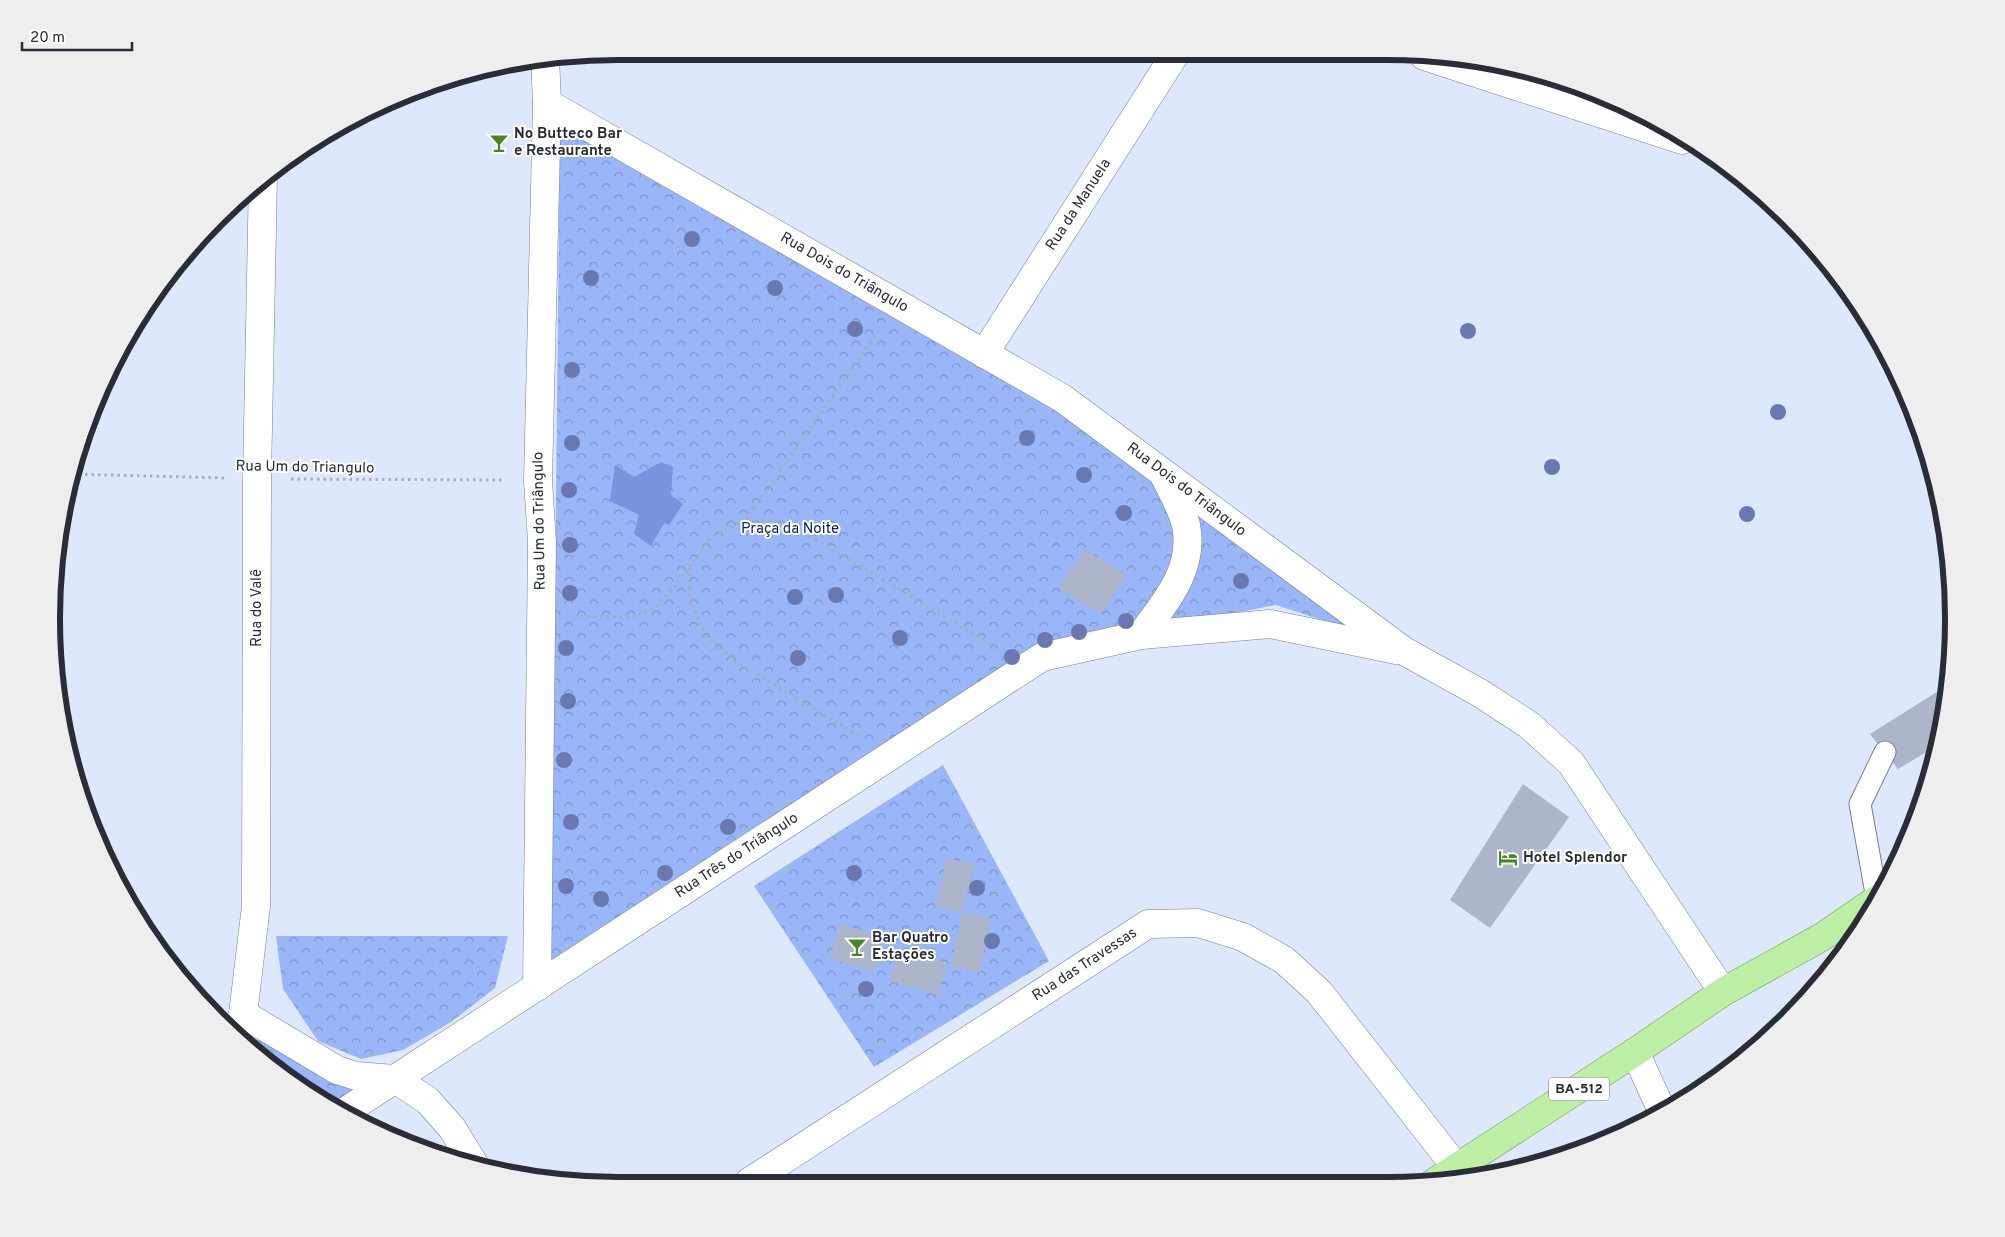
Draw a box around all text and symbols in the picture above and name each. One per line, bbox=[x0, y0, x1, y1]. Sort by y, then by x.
scale bar bbox=[22, 20, 132, 52]
text: 20 m bbox=[30, 29, 65, 48]
place label: No Butteco Bar e Restaurante bbox=[514, 125, 623, 161]
bar icon: No Butteco Bar e Restaurante bbox=[488, 132, 510, 154]
street label: Rua da Manuela bbox=[1042, 155, 1116, 255]
street label: Rua Dois do Triângulo bbox=[776, 229, 912, 317]
street label: Rua Dois do Triângulo bbox=[1122, 439, 1250, 541]
street label: Rua Um do Triângulo bbox=[529, 451, 551, 591]
street label: Rua Um do Triangulo bbox=[235, 457, 375, 479]
park label: Praça da Noite bbox=[741, 520, 839, 539]
street label: Rua do Valê bbox=[248, 569, 267, 647]
street label: Rua Três do Triângulo bbox=[672, 809, 802, 903]
hotel icon: Hotel Splendor bbox=[1497, 847, 1519, 869]
place label: Hotel Splendor bbox=[1523, 849, 1628, 868]
street label: Rua das Travessas bbox=[1029, 924, 1141, 1006]
place label: Bar Quatro Estações bbox=[872, 929, 948, 965]
bar icon: Bar Quatro Estações bbox=[846, 936, 868, 958]
road number: BA-512 bbox=[1549, 1078, 1609, 1100]

